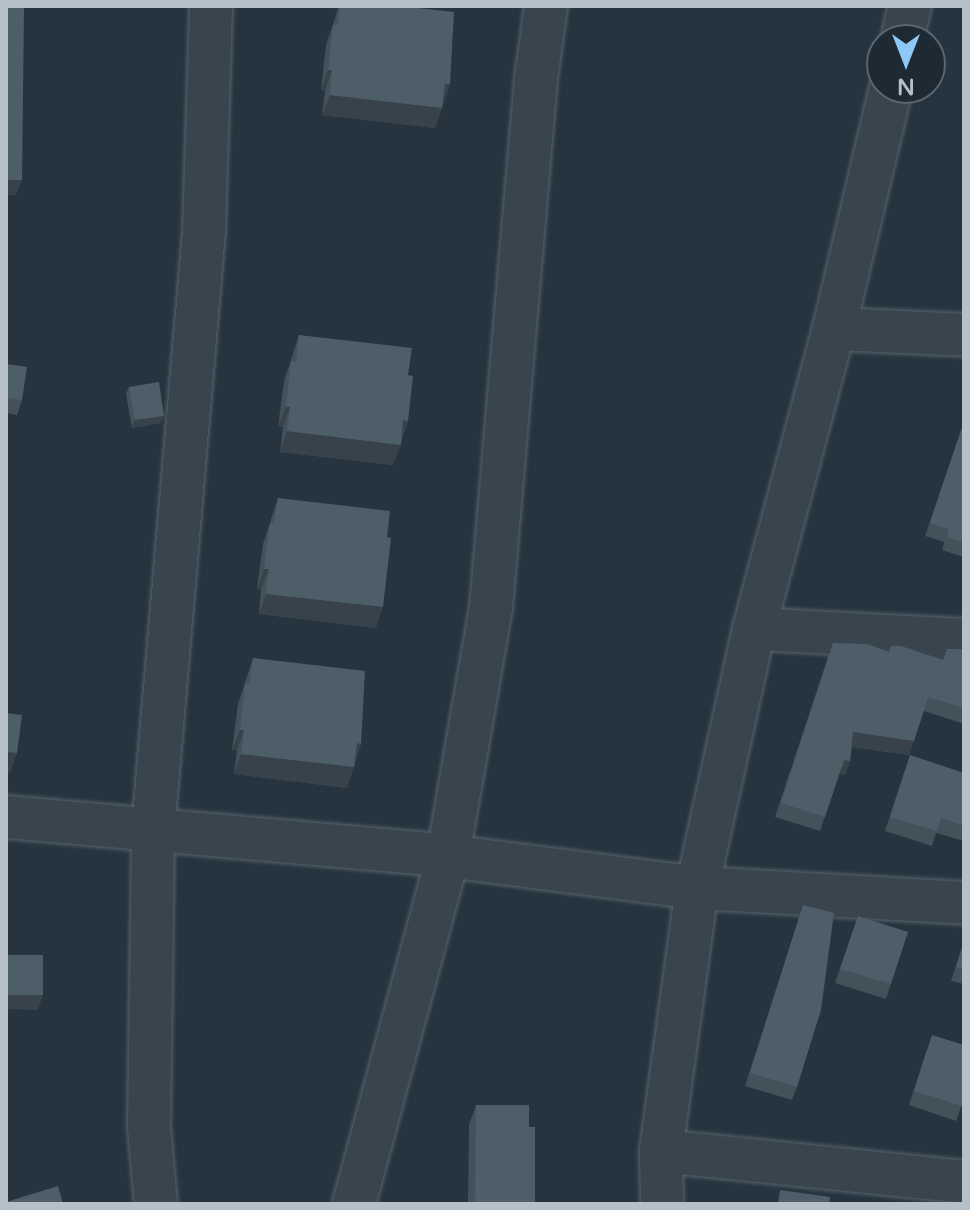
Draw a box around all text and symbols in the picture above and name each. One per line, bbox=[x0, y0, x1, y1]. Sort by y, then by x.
north arrow bbox=[866, 24, 946, 104]
text: N bbox=[897, 73, 915, 99]

